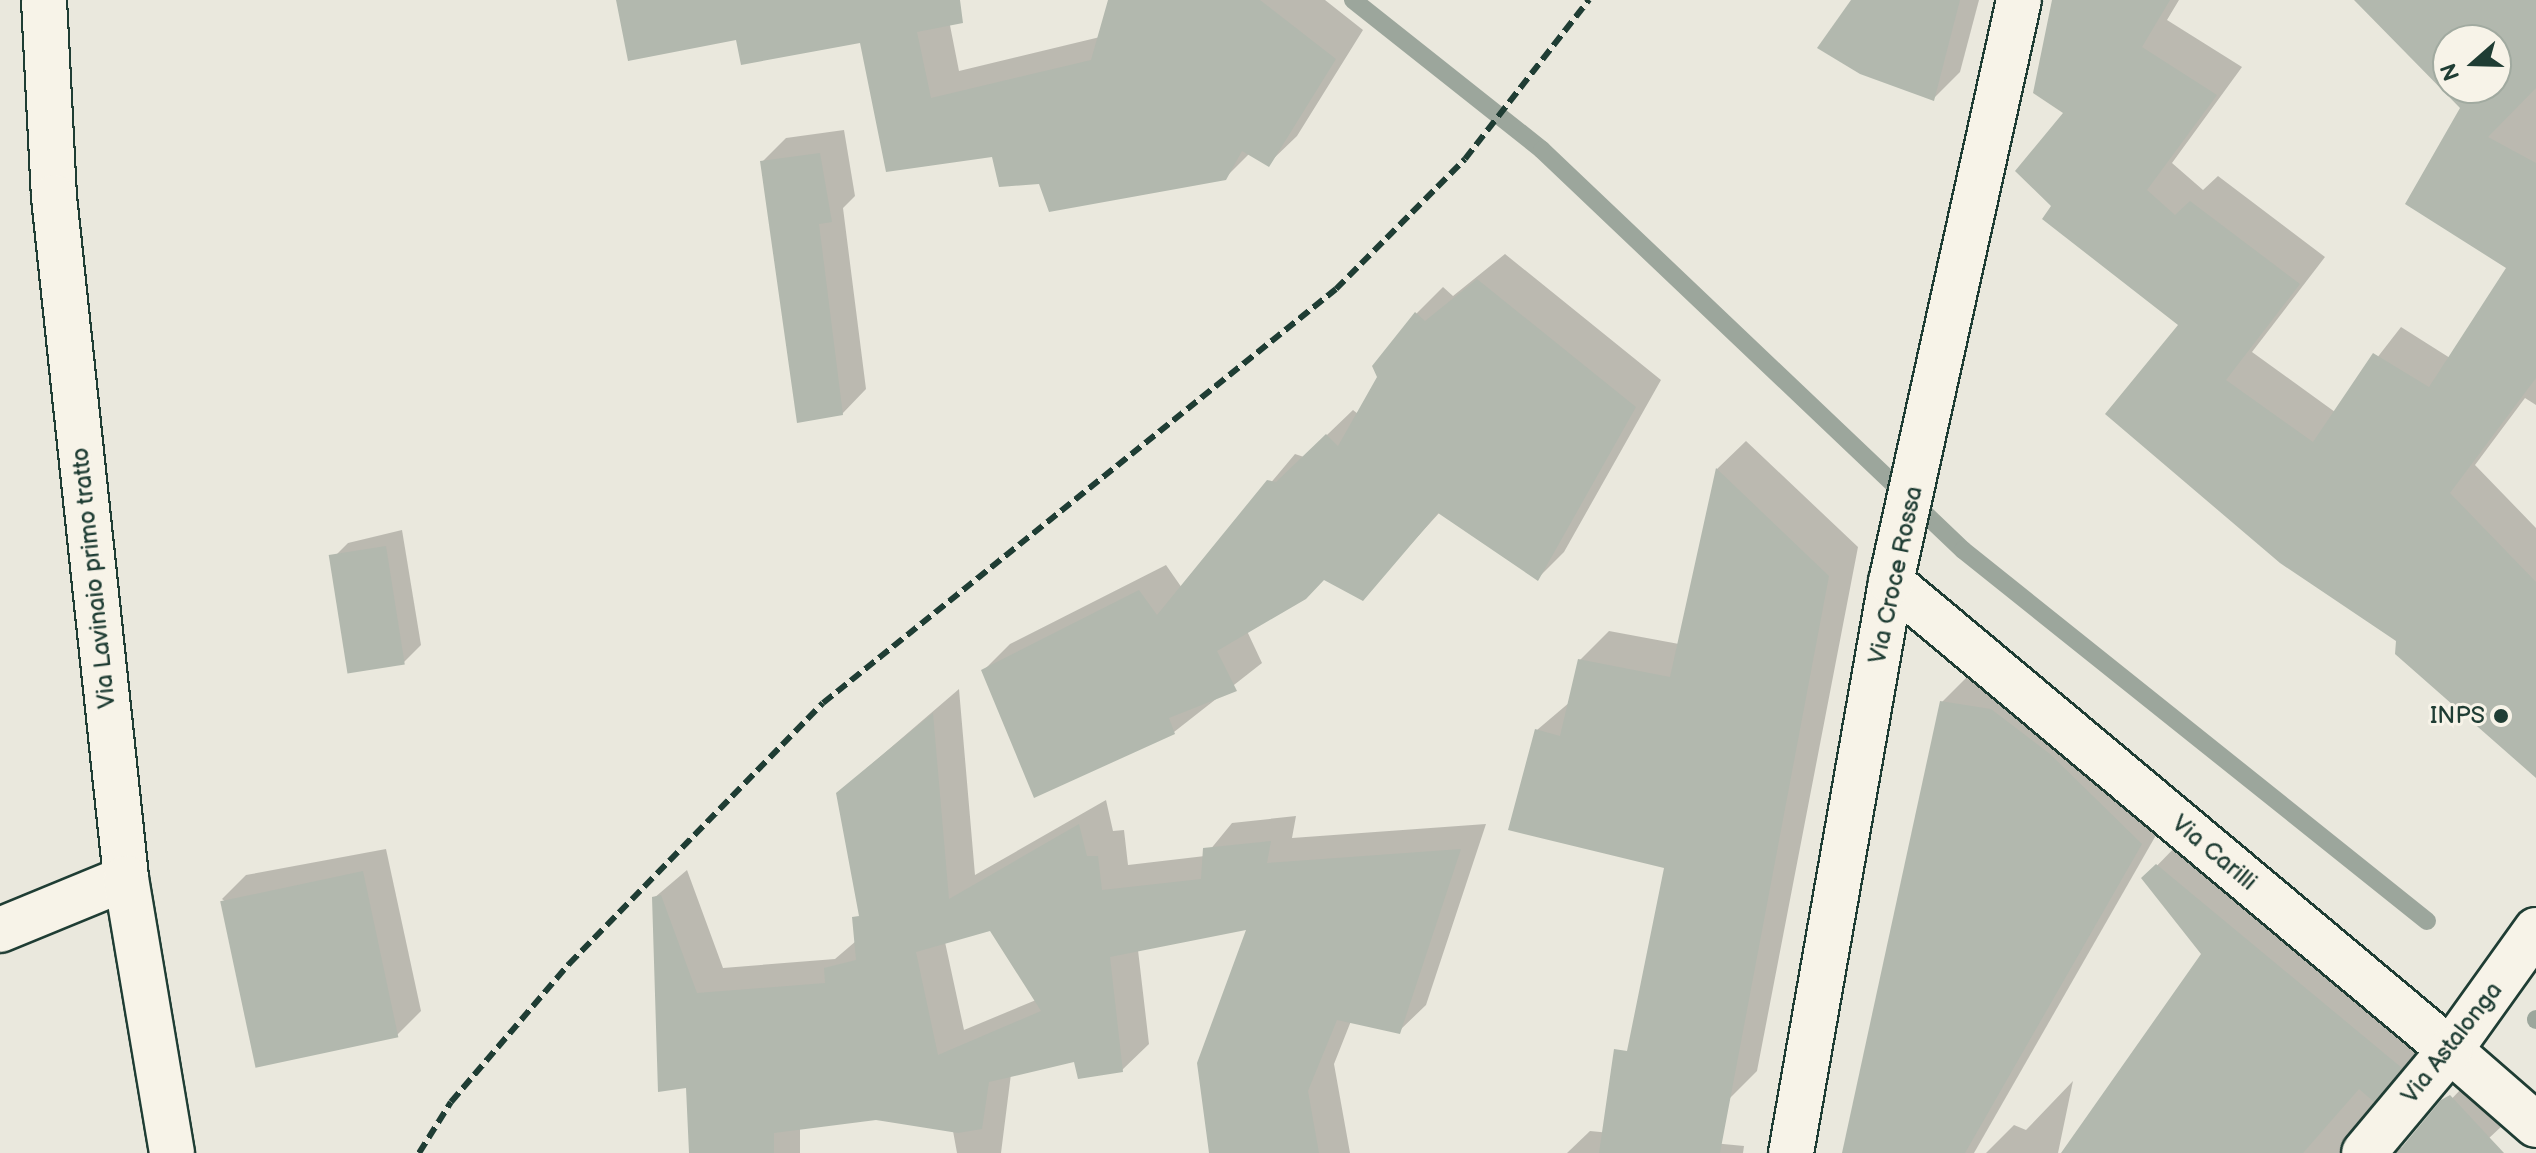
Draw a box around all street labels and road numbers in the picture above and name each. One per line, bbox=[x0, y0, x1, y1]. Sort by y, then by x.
street label: Via Lavinaio primo tratto bbox=[66, 446, 122, 710]
street label: Via Croce Rossa bbox=[1863, 484, 1929, 666]
street label: Via Carilli bbox=[2166, 809, 2262, 897]
street label: Via Astalonga bbox=[2396, 977, 2508, 1109]

